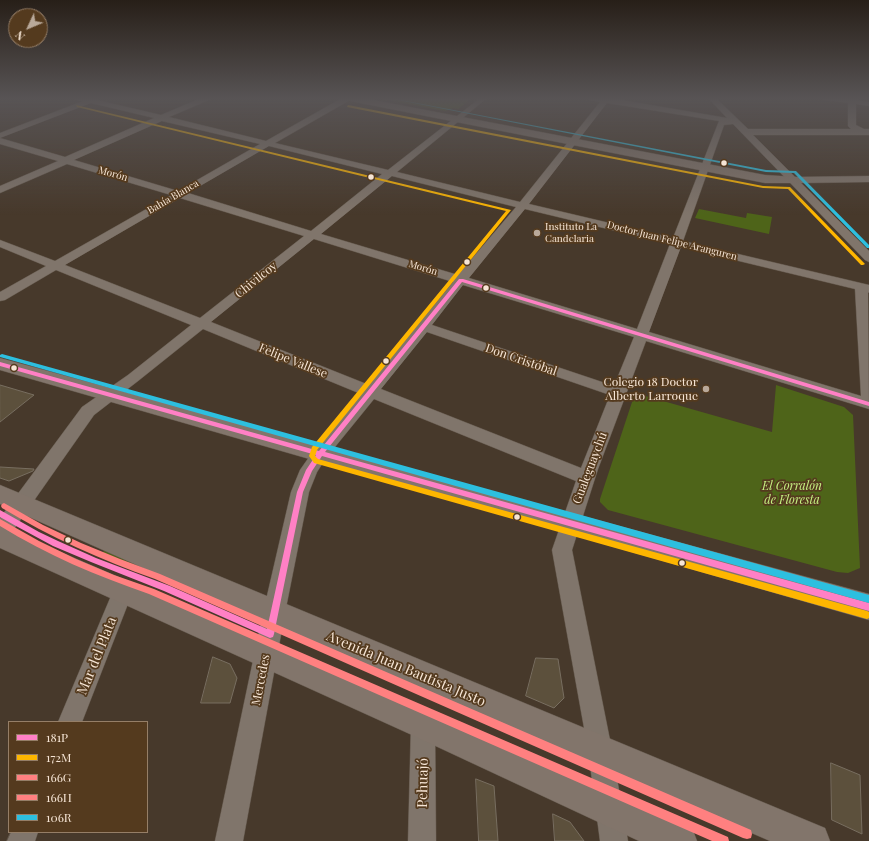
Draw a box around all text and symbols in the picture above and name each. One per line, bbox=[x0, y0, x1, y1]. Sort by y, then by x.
north arrow bbox=[8, 8, 48, 48]
text: N bbox=[12, 28, 28, 44]
unlabelled marker bbox=[719, 158, 729, 168]
street label: Morón bbox=[97, 164, 129, 184]
unlabelled marker bbox=[366, 172, 376, 182]
street label: Bahía Blanca bbox=[145, 177, 201, 217]
street label: Doctor Juan Felipe Aranguren bbox=[606, 219, 738, 263]
place label: Instituto La Candelaria bbox=[545, 221, 597, 244]
marker: Instituto La Candelaria bbox=[532, 228, 542, 238]
unlabelled marker bbox=[462, 257, 472, 267]
street label: Morón bbox=[407, 258, 439, 278]
street label: Chivilcoy bbox=[232, 259, 280, 301]
unlabelled marker bbox=[481, 283, 491, 293]
street label: Felipe Vallese bbox=[257, 341, 329, 381]
street label: Don Cristóbal bbox=[483, 341, 559, 379]
unlabelled marker bbox=[381, 356, 391, 366]
unlabelled marker bbox=[9, 363, 19, 373]
place label: Colegio 18 Doctor Alberto Larroque bbox=[604, 375, 698, 403]
marker: Colegio 18 Doctor Alberto Larroque bbox=[701, 384, 711, 394]
street label: Gualeguaychú bbox=[570, 430, 610, 506]
park label: El Corralón de Floresta bbox=[762, 479, 822, 507]
unlabelled marker bbox=[512, 512, 522, 522]
unlabelled marker bbox=[63, 535, 73, 545]
unlabelled marker bbox=[677, 558, 687, 568]
street label: Mar del Plata bbox=[74, 615, 120, 697]
street label: Avenida Juan Bautista Justo bbox=[324, 628, 488, 710]
street label: Mercedes bbox=[249, 653, 273, 707]
legend bbox=[8, 721, 148, 833]
text: 181P bbox=[46, 729, 68, 745]
text: 172M bbox=[46, 749, 72, 765]
street label: Pehuajó bbox=[414, 758, 432, 808]
text: 166G bbox=[46, 769, 71, 785]
text: 166H bbox=[46, 789, 72, 805]
text: 106R bbox=[46, 809, 72, 825]

